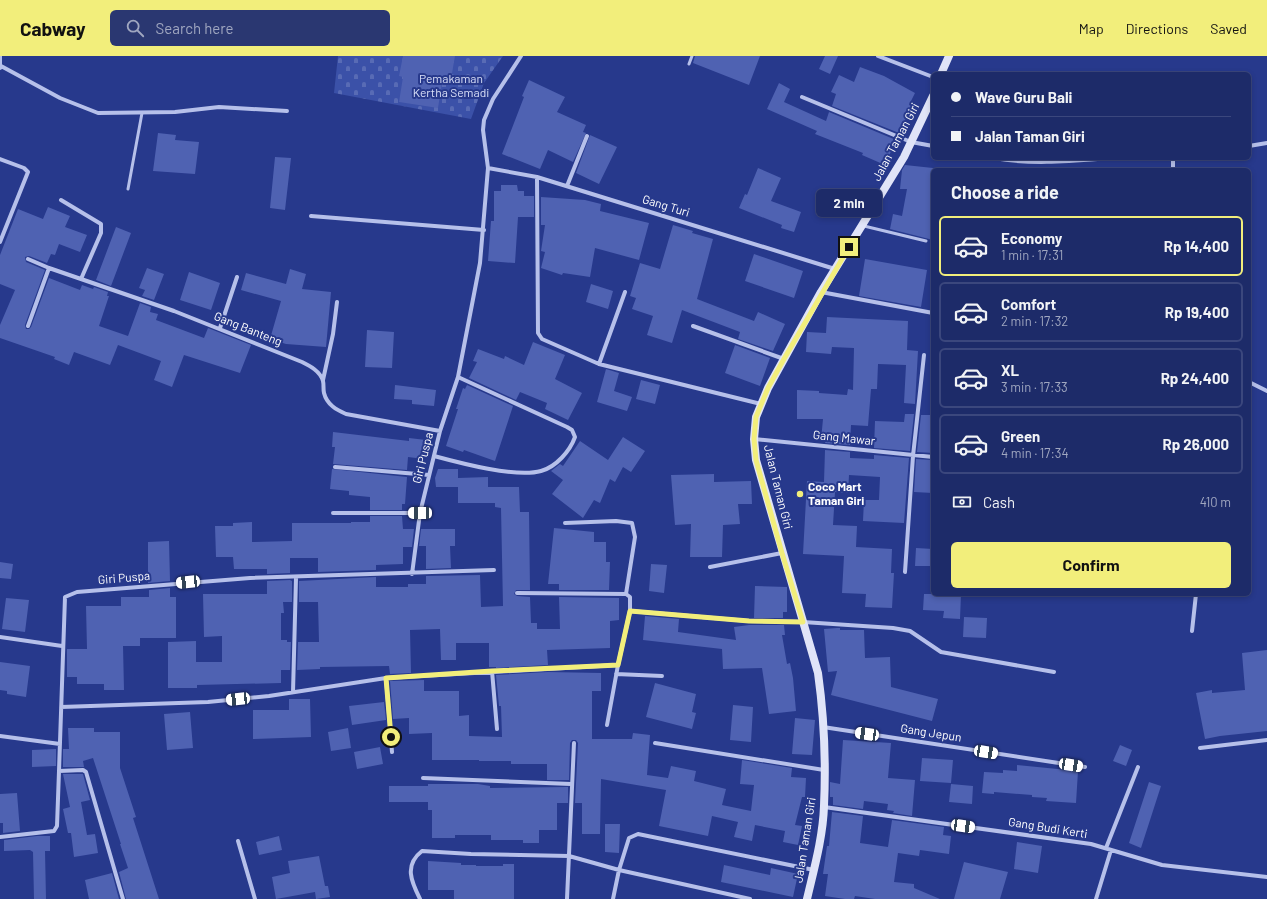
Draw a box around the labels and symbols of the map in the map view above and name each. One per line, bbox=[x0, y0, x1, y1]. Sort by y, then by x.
park label: Pemakaman Kertha Semadi bbox=[413, 71, 489, 99]
street label: Jalan Taman Giri bbox=[869, 100, 922, 183]
callout: 2 min bbox=[816, 189, 882, 217]
street label: Gang Turi bbox=[641, 191, 692, 219]
route end bbox=[840, 238, 858, 256]
street label: Gang Banteng bbox=[212, 308, 284, 348]
street label: Gang Mawar bbox=[812, 427, 876, 447]
street label: Giri Puspa bbox=[409, 431, 435, 485]
street label: Jalan Taman Giri bbox=[762, 443, 796, 530]
place label: Coco Mart Taman Giri bbox=[808, 479, 864, 507]
marker: Coco Mart Taman Giri bbox=[795, 489, 805, 499]
car bbox=[408, 507, 432, 519]
street label: Giri Puspa bbox=[97, 568, 151, 586]
car bbox=[175, 575, 201, 589]
car bbox=[225, 692, 251, 706]
street label: Gang Jepun bbox=[900, 720, 963, 744]
car bbox=[854, 726, 880, 742]
route start bbox=[382, 728, 400, 746]
car bbox=[973, 744, 999, 760]
car bbox=[1058, 757, 1084, 773]
street label: Jalan Taman Giri bbox=[790, 796, 818, 884]
street label: Gang Budi Kerti bbox=[1008, 814, 1089, 840]
car bbox=[950, 818, 976, 834]

